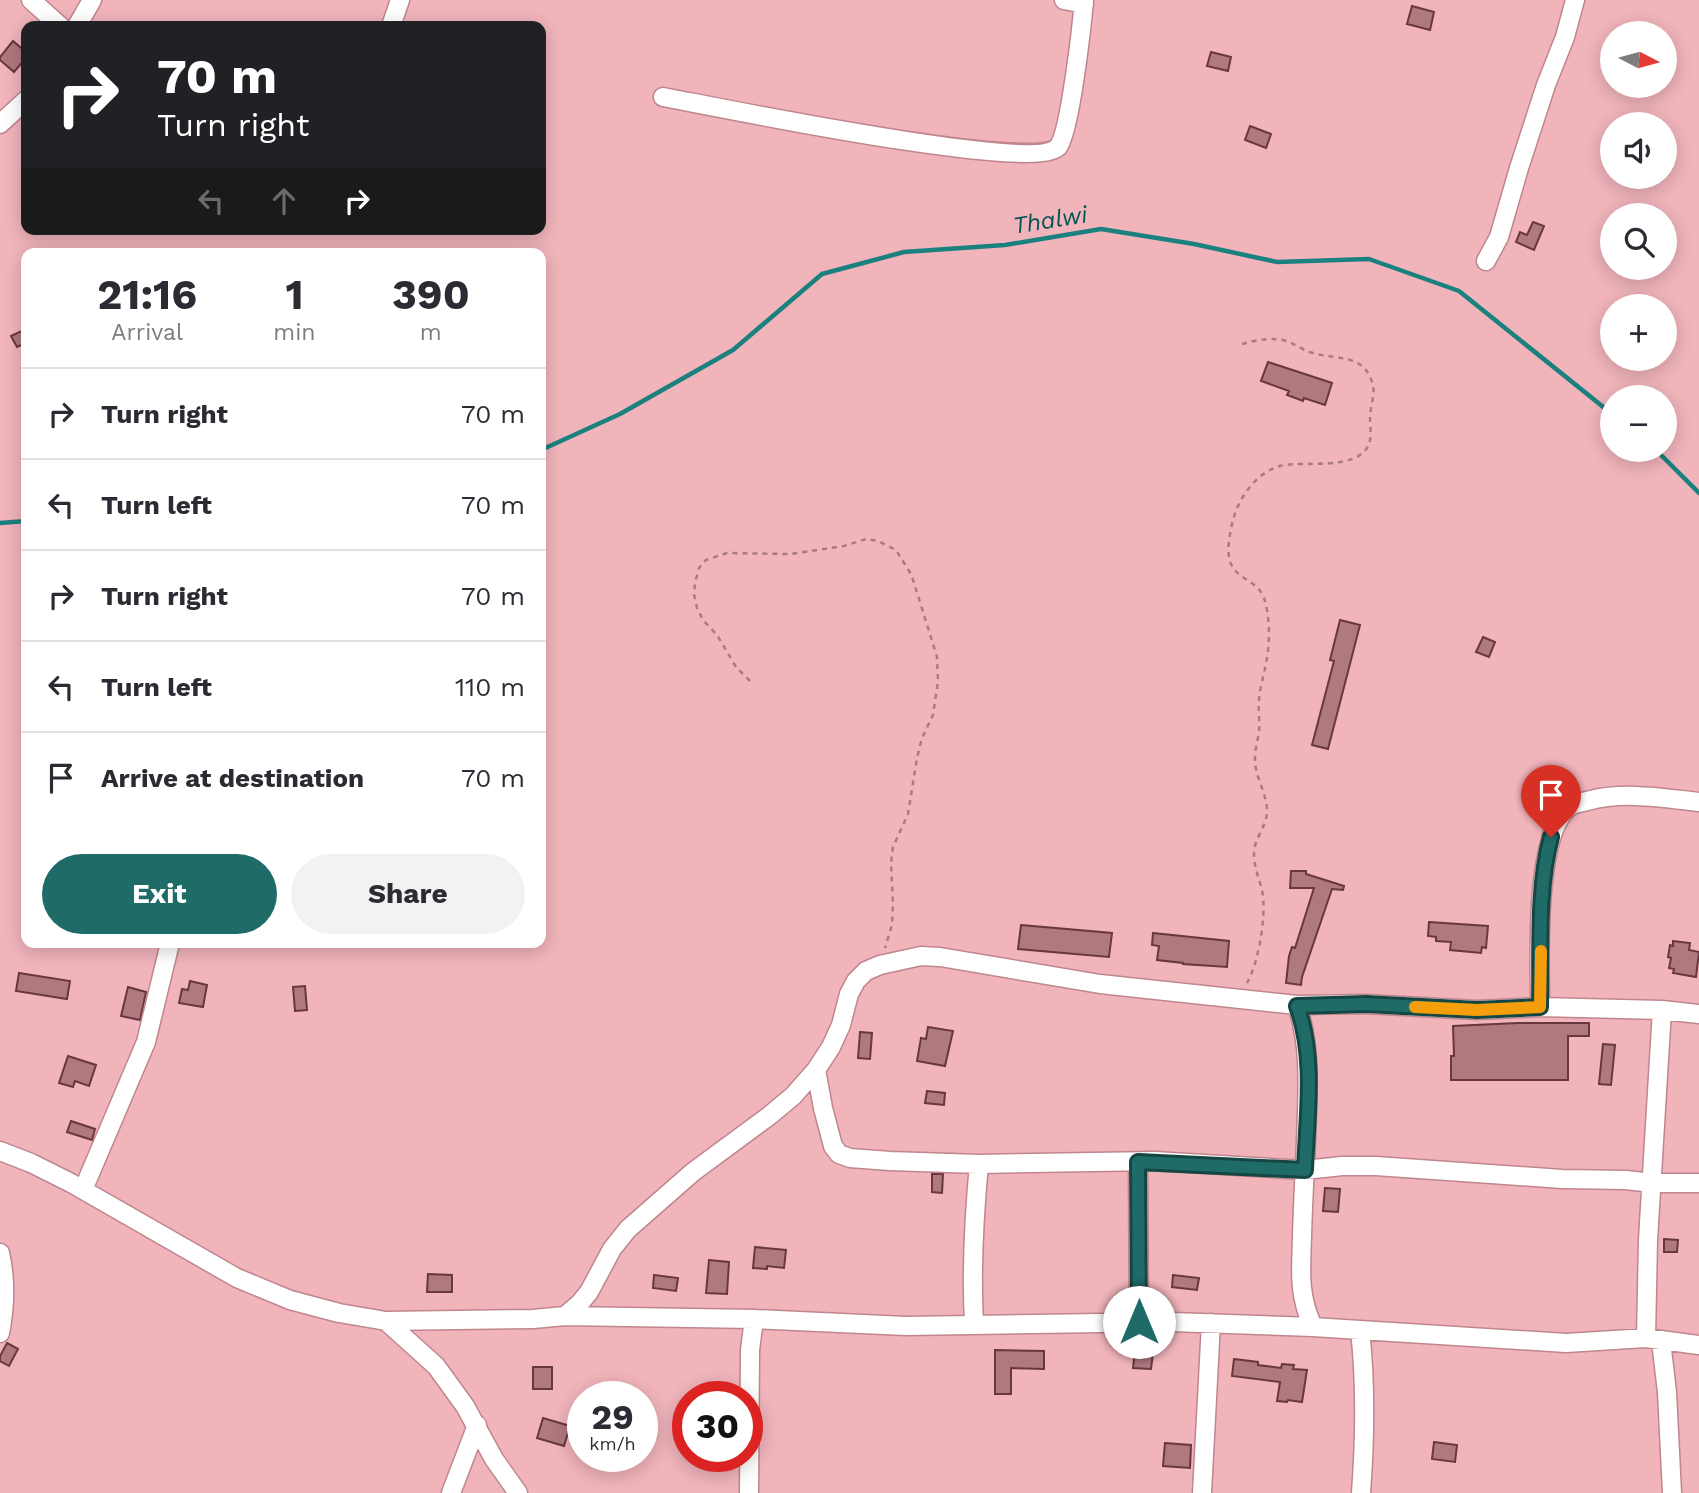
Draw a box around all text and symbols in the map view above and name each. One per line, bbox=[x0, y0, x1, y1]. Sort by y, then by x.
north arrow bbox=[1600, 21, 1676, 98]
map controls bbox=[1600, 21, 1677, 462]
text: 70 m bbox=[157, 47, 277, 105]
icon: right bbox=[42, 49, 133, 140]
text: Turn right bbox=[157, 106, 309, 144]
button: sound bbox=[1600, 112, 1677, 189]
icon: left bbox=[192, 182, 230, 220]
icon: ahead bbox=[265, 182, 303, 220]
icon: right bbox=[338, 182, 376, 220]
water label: Thalwi bbox=[1011, 200, 1090, 240]
button: search bbox=[1600, 203, 1677, 280]
text: 21:16 bbox=[97, 270, 197, 319]
text: 1 bbox=[285, 270, 304, 319]
text: 390 bbox=[392, 270, 470, 319]
button: + bbox=[1600, 294, 1677, 371]
text: Arrival bbox=[111, 319, 183, 346]
text: min bbox=[273, 319, 316, 346]
text: m bbox=[420, 319, 442, 346]
button: − bbox=[1600, 385, 1677, 462]
icon: right bbox=[42, 395, 80, 433]
text: Turn right bbox=[101, 399, 228, 429]
text: 70 m bbox=[461, 399, 525, 429]
icon: left bbox=[42, 486, 80, 524]
text: Turn left bbox=[101, 490, 212, 520]
text: 70 m bbox=[461, 490, 525, 520]
icon: right bbox=[42, 577, 80, 615]
text: Turn right bbox=[101, 581, 228, 611]
text: 70 m bbox=[461, 581, 525, 611]
icon: left bbox=[42, 668, 80, 706]
text: Turn left bbox=[101, 672, 212, 702]
text: 110 m bbox=[455, 672, 525, 702]
icon: arrive bbox=[42, 759, 80, 797]
text: Arrive at destination bbox=[101, 763, 364, 793]
text: 70 m bbox=[461, 763, 525, 793]
pin bbox=[1521, 765, 1581, 837]
icon: arrive bbox=[1532, 776, 1570, 814]
button: Exit bbox=[42, 854, 277, 934]
button: Share bbox=[291, 854, 525, 934]
position arrow bbox=[1102, 1285, 1176, 1359]
speed limit sign: 30 bbox=[672, 1381, 763, 1472]
text: 29 bbox=[591, 1396, 634, 1438]
text: km/h bbox=[589, 1433, 636, 1454]

